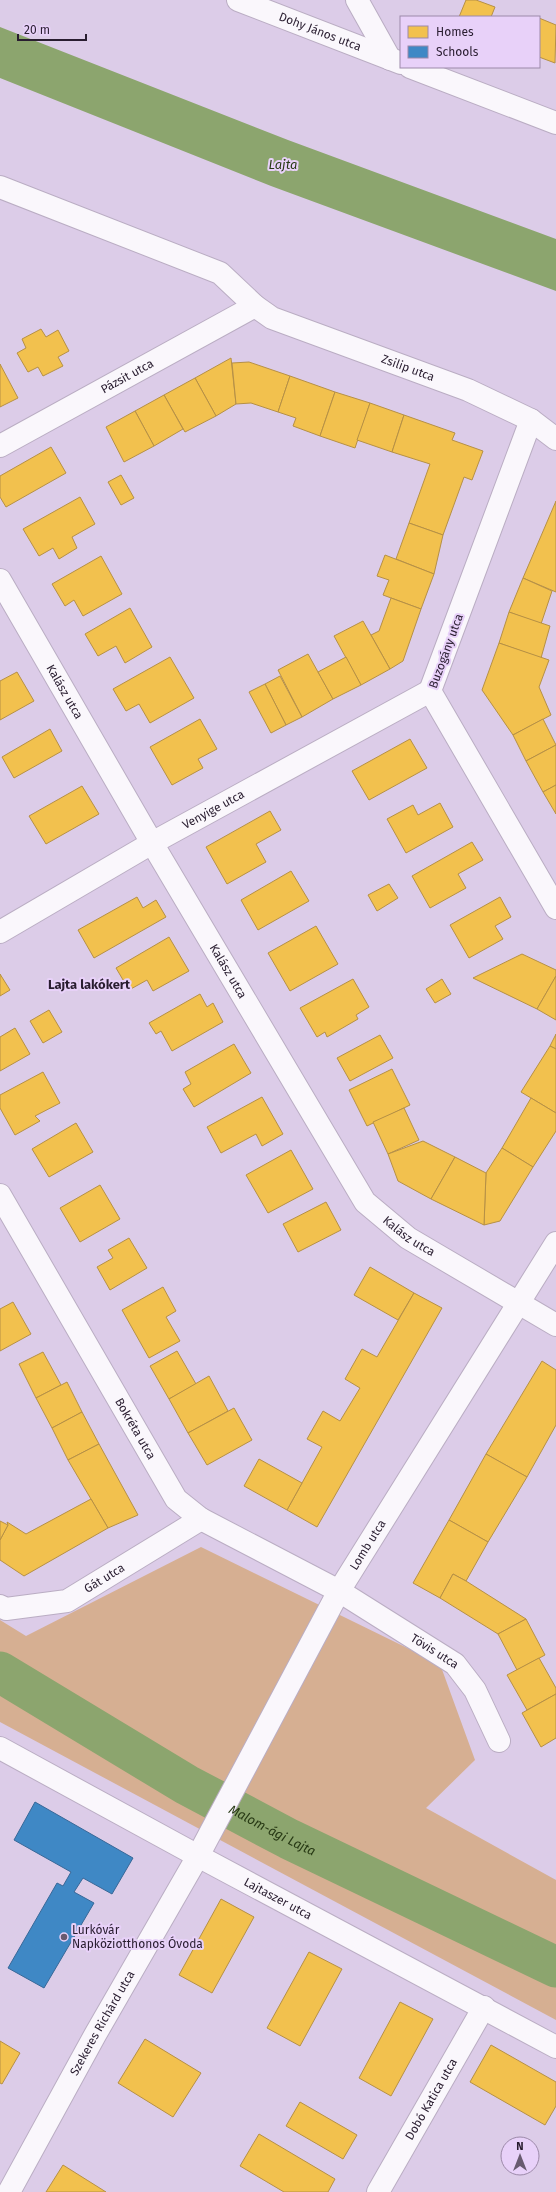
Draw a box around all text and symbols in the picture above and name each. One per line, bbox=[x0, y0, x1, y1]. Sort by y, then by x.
street label: Dohy János utca bbox=[277, 9, 363, 54]
scale bar bbox=[18, 16, 86, 42]
legend bbox=[400, 16, 540, 68]
text: 20 m bbox=[24, 23, 50, 37]
text: Homes bbox=[436, 25, 474, 39]
text: Schools bbox=[436, 45, 479, 59]
water label: Lajta bbox=[269, 157, 297, 172]
street label: Zsilip utca bbox=[379, 352, 437, 384]
street label: Pázsit utca bbox=[98, 356, 156, 396]
street label: Buzogány utca bbox=[426, 612, 466, 690]
street label: Kalász utca bbox=[43, 662, 86, 721]
street label: Venyige utca bbox=[180, 787, 247, 832]
street label: Kalász utca bbox=[207, 942, 250, 1001]
district label: Lajta lakókert bbox=[48, 977, 131, 992]
street label: Kalász utca bbox=[380, 1213, 437, 1259]
street label: Bokréta utca bbox=[112, 1395, 159, 1462]
street label: Lomb utca bbox=[347, 1517, 389, 1573]
street label: Gát utca bbox=[82, 1560, 127, 1596]
street label: Tövis utca bbox=[408, 1631, 461, 1671]
water label: Malom-ági Lajta bbox=[226, 1801, 318, 1858]
street label: Lajtaszer utca bbox=[242, 1875, 314, 1922]
place label: Lurkóvár Napköziotthonos Óvoda bbox=[72, 1923, 203, 1951]
marker: Lurkóvár Napköziotthonos Óvoda bbox=[59, 1932, 69, 1942]
street label: Szekeres Richárd utca bbox=[67, 1968, 138, 2078]
street label: Dobó Katica utca bbox=[402, 2056, 460, 2143]
north arrow bbox=[500, 2136, 540, 2176]
text: N bbox=[516, 2140, 524, 2153]

